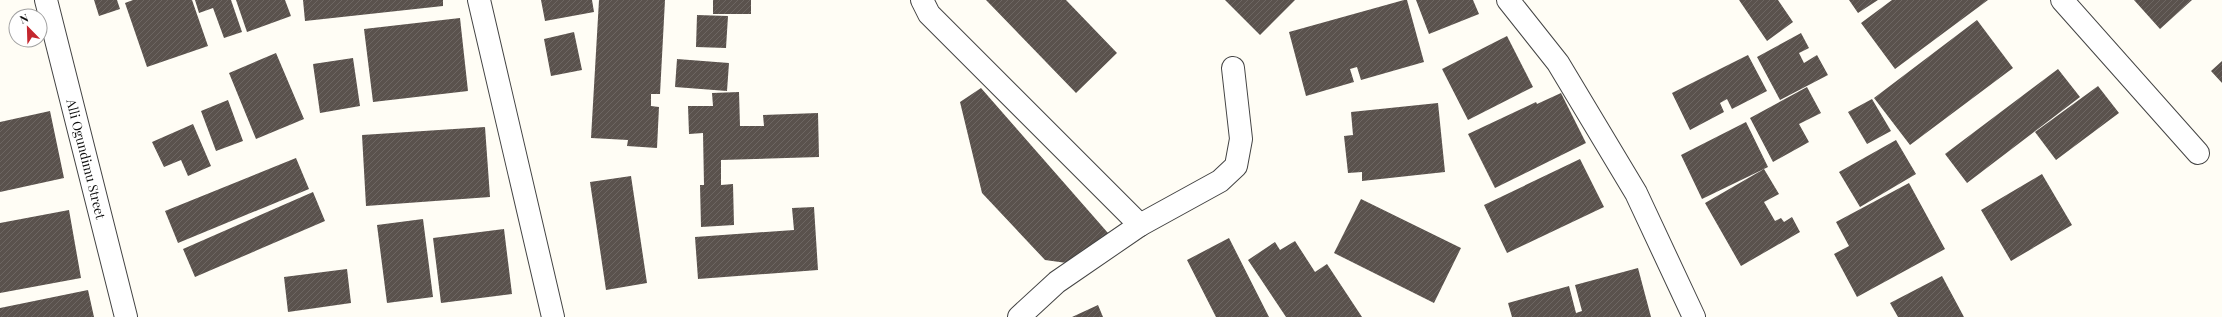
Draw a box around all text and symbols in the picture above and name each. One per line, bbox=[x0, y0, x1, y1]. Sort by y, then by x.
north arrow bbox=[8, 8, 48, 48]
text: N bbox=[17, 10, 31, 27]
street label: Alli Ogundimu Street bbox=[63, 96, 110, 221]

